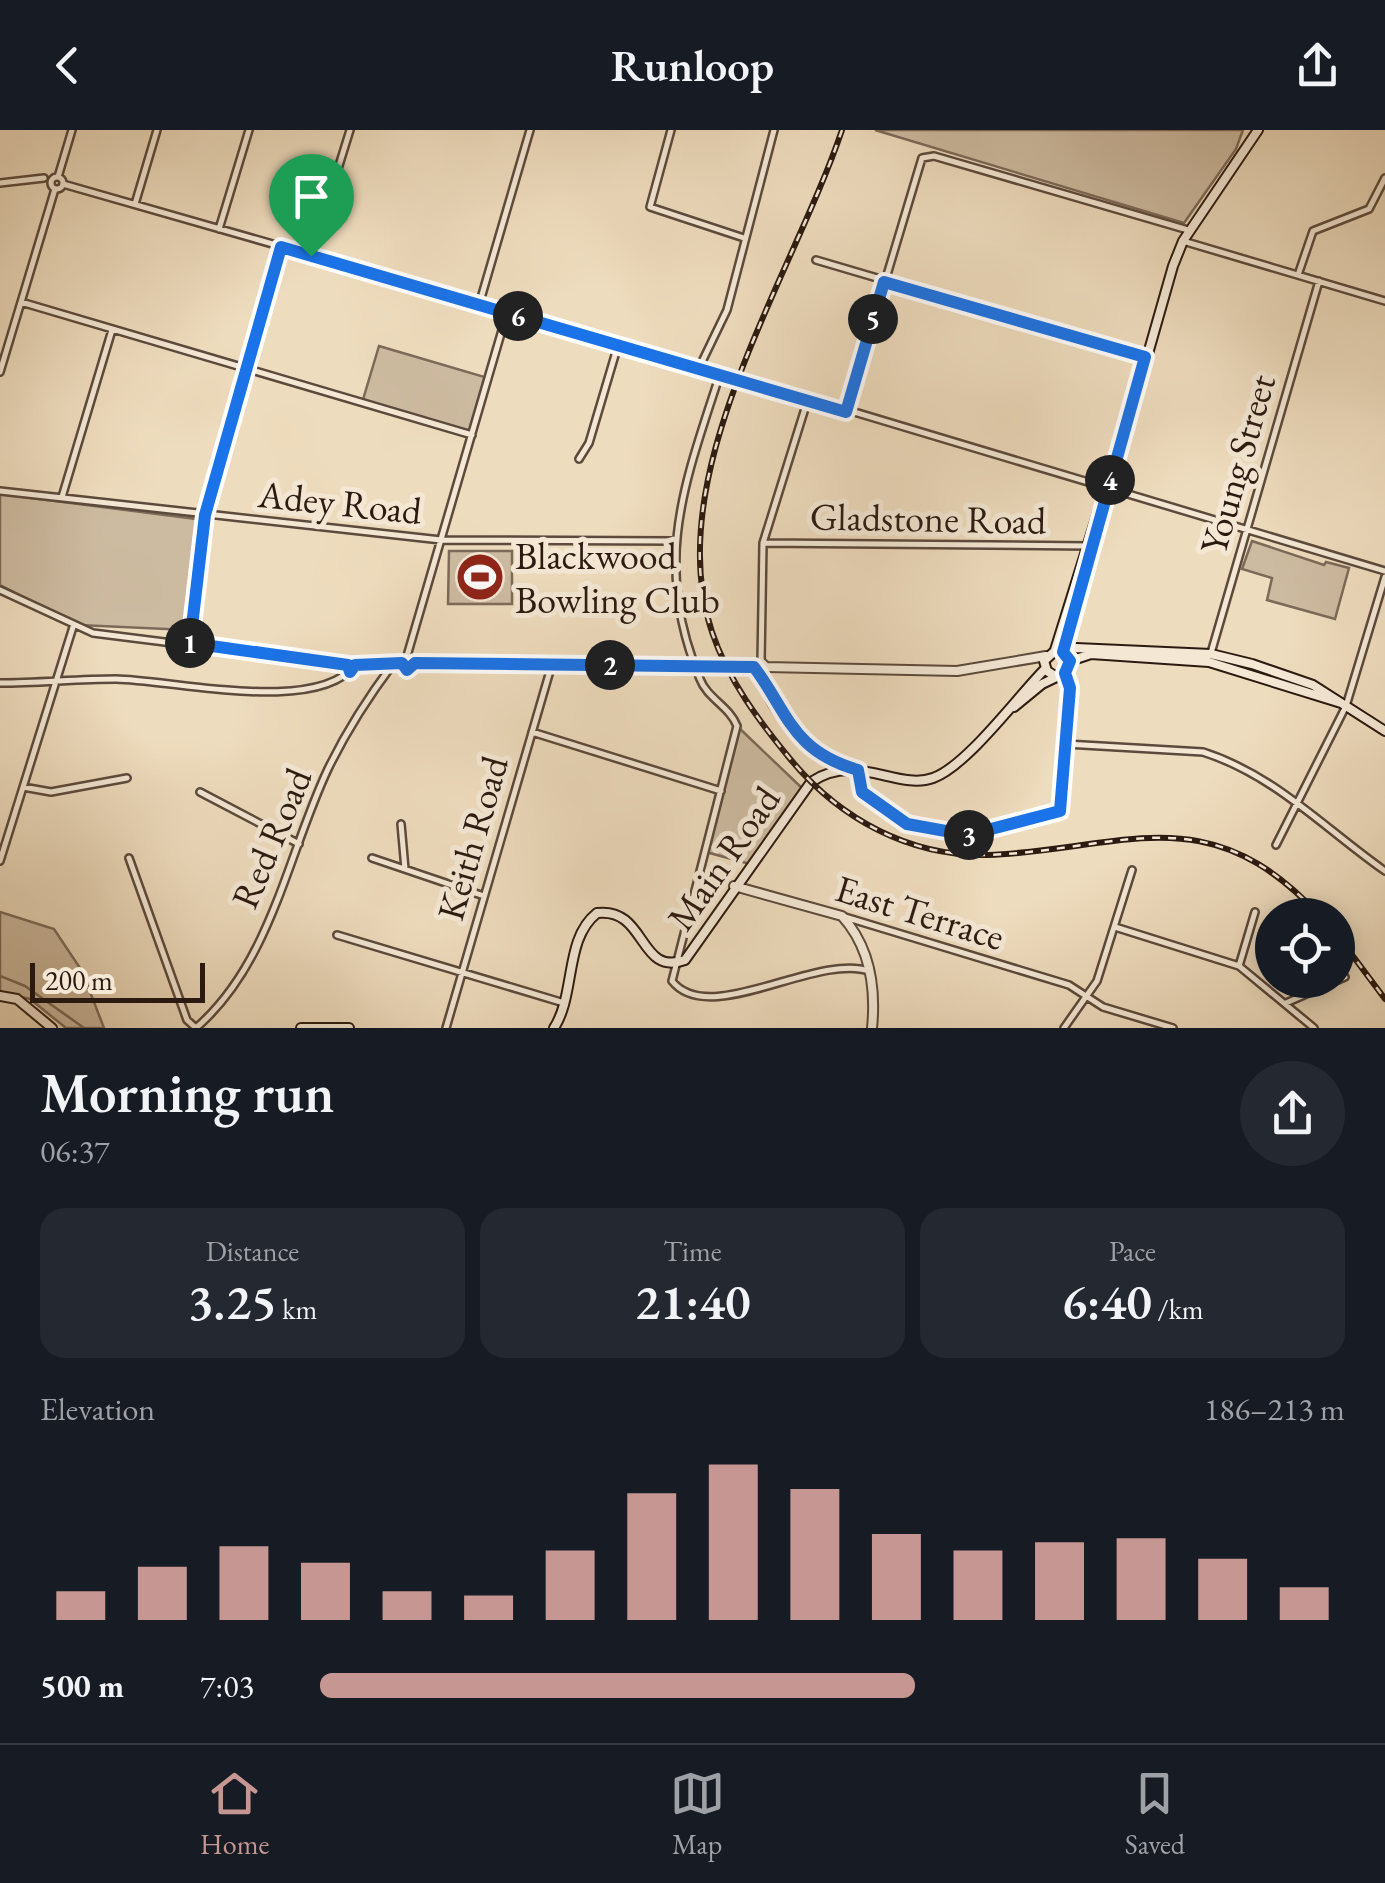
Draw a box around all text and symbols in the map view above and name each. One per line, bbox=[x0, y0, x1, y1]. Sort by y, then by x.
text: Runloop bbox=[611, 36, 774, 94]
icon: back bbox=[40, 38, 95, 93]
icon: share bbox=[1290, 38, 1345, 93]
pin bbox=[269, 154, 354, 257]
icon: arrive bbox=[284, 169, 339, 224]
pin: 6 bbox=[493, 291, 543, 341]
pin: 5 bbox=[848, 294, 898, 344]
text: 6 bbox=[511, 298, 525, 334]
text: 5 bbox=[866, 301, 880, 337]
street label: Young Street bbox=[1188, 368, 1286, 560]
pin: 4 bbox=[1085, 455, 1135, 505]
text: 4 bbox=[1103, 462, 1117, 498]
street label: Adey Road bbox=[255, 469, 425, 535]
street label: Gladstone Road bbox=[809, 491, 1047, 545]
place label: Blackwood Bowling Club bbox=[515, 531, 720, 624]
sports icon: Blackwood Bowling Club bbox=[454, 551, 506, 603]
pin: 1 bbox=[165, 618, 215, 668]
text: 1 bbox=[183, 625, 197, 661]
pin: 2 bbox=[585, 640, 635, 690]
text: 2 bbox=[603, 647, 617, 683]
street label: Keith Road bbox=[425, 749, 519, 926]
street label: Red Road bbox=[220, 760, 323, 916]
street label: Main Road bbox=[656, 776, 791, 940]
pin: 3 bbox=[944, 810, 994, 860]
text: 3 bbox=[962, 817, 976, 853]
street label: East Terrace bbox=[830, 863, 1010, 961]
map controls bbox=[1255, 898, 1355, 998]
button: locate bbox=[1255, 898, 1355, 998]
scale bar bbox=[30, 958, 205, 1003]
text: 200 m bbox=[45, 962, 113, 998]
text: Morning run bbox=[40, 1057, 334, 1128]
button: share bbox=[1240, 1061, 1345, 1166]
text: 06:37 bbox=[40, 1130, 109, 1172]
text: Distance bbox=[206, 1233, 299, 1269]
text: Time bbox=[663, 1233, 722, 1269]
text: Pace bbox=[1109, 1233, 1156, 1269]
text: 3.25 bbox=[188, 1269, 277, 1334]
text: 21:40 bbox=[634, 1269, 751, 1334]
text: 6:40 bbox=[1061, 1269, 1152, 1334]
text: km bbox=[277, 1291, 317, 1327]
text: /km bbox=[1152, 1291, 1204, 1327]
text: Elevation bbox=[40, 1388, 155, 1430]
text: 186–213 m bbox=[1204, 1388, 1345, 1430]
text: 500 m bbox=[40, 1665, 124, 1707]
text: 7:03 bbox=[200, 1665, 254, 1707]
tab: Home bbox=[200, 1766, 269, 1862]
tab: Map bbox=[670, 1766, 725, 1862]
tab: Saved bbox=[1125, 1766, 1185, 1862]

